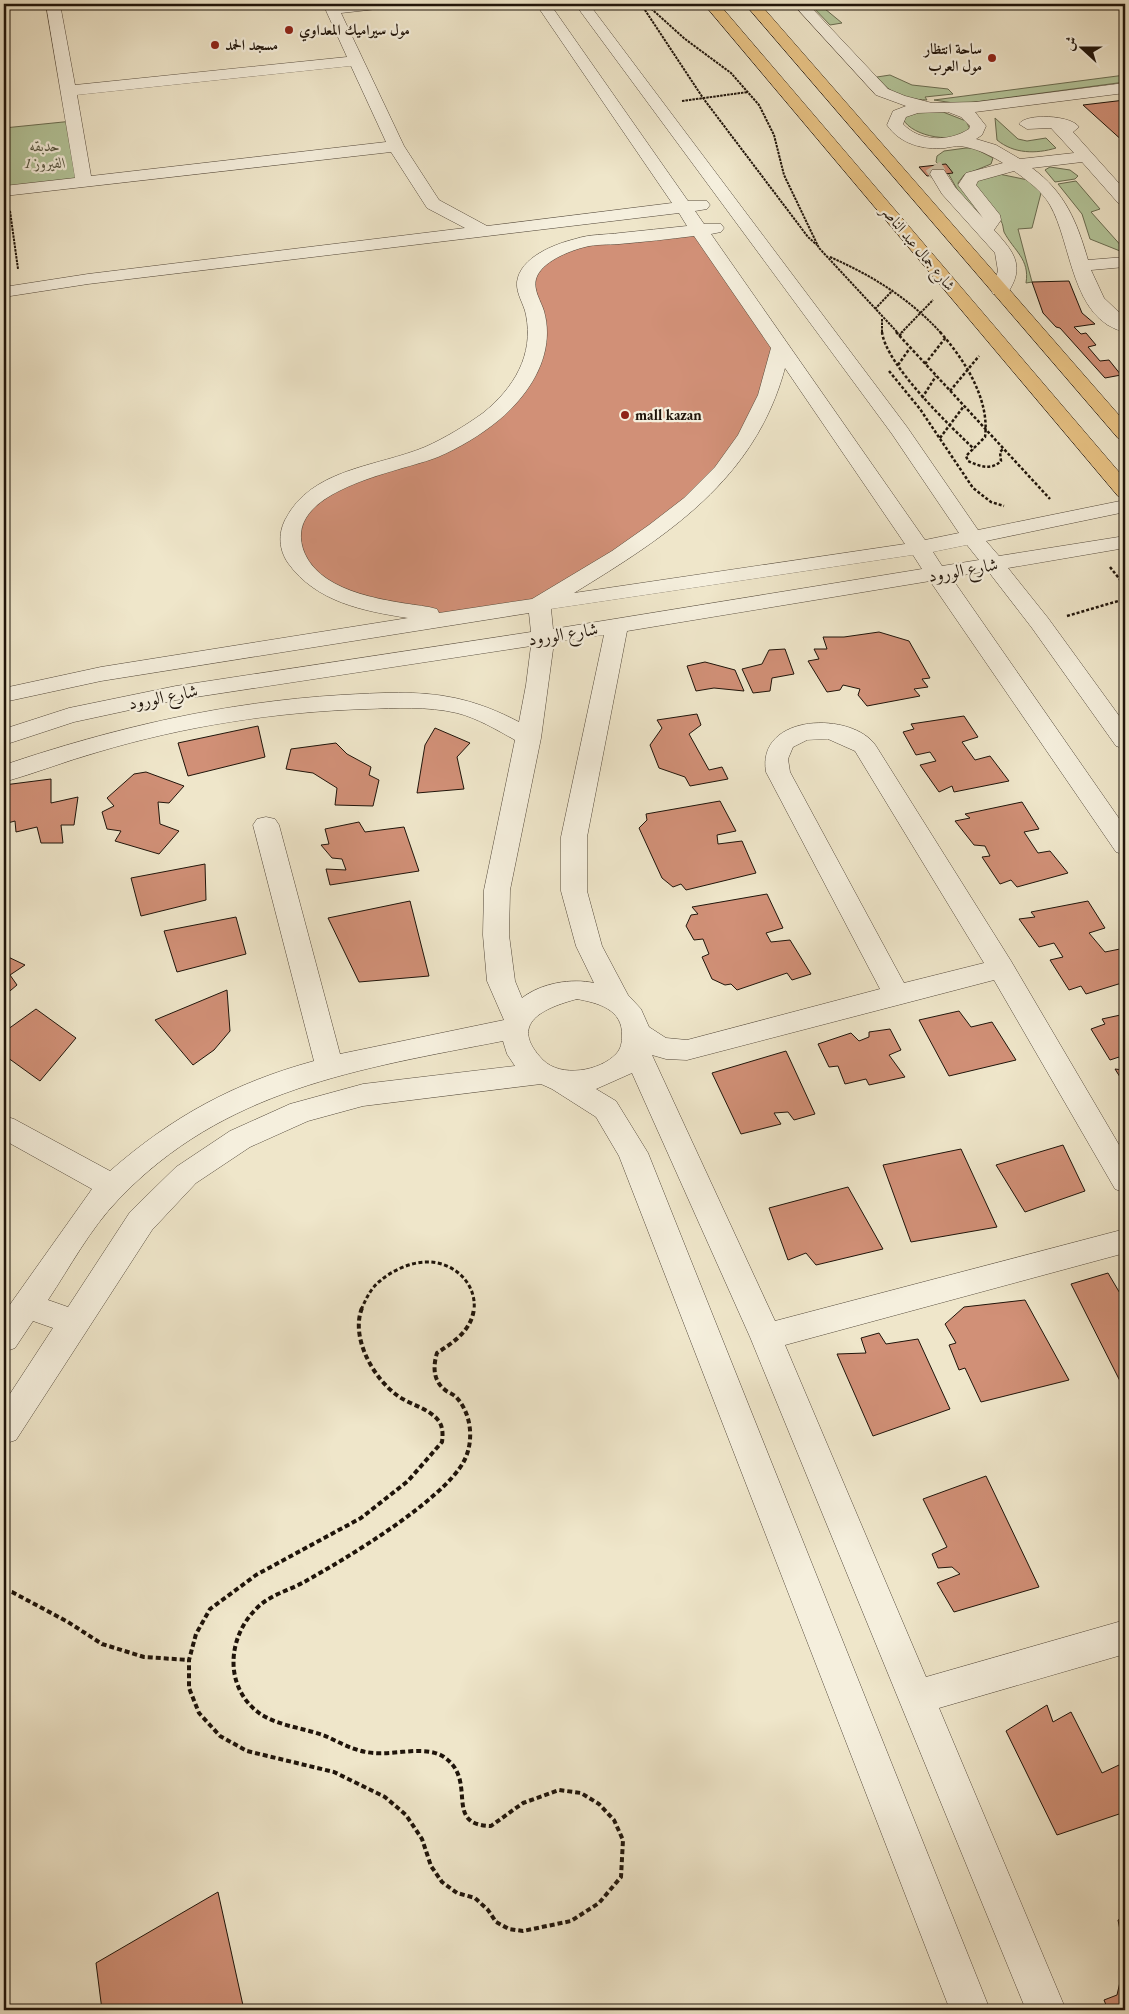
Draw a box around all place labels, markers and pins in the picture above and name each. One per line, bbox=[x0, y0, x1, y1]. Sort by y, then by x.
place label: مول سيراميك المعداوي bbox=[299, 20, 410, 42]
marker: مول سيراميك المعداوي bbox=[283, 24, 295, 36]
place label: مسجد الحمد bbox=[225, 35, 278, 54]
marker: مسجد الحمد bbox=[209, 39, 221, 51]
place label: ساحة انتظار مول العرب bbox=[922, 39, 982, 76]
marker: ساحة انتظار مول العرب bbox=[986, 52, 998, 64]
place label: mall kazan bbox=[635, 405, 702, 424]
marker: mall kazan bbox=[619, 409, 631, 421]

